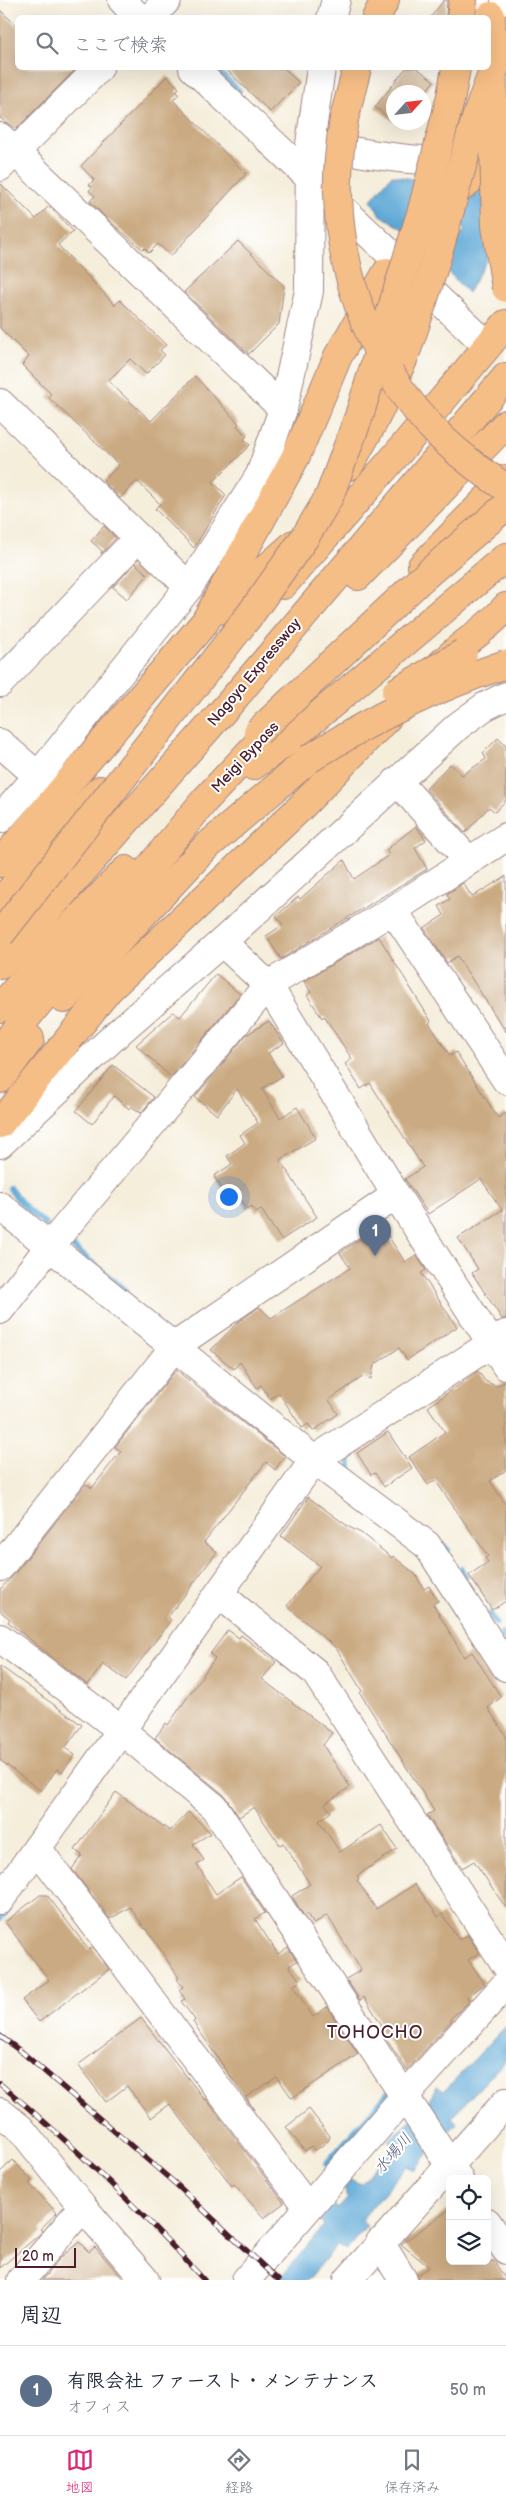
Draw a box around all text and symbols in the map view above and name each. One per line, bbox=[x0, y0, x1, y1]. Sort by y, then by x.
search box bbox=[15, 15, 491, 70]
icon: search bbox=[33, 29, 61, 57]
text: ここで検索 bbox=[73, 34, 168, 57]
north arrow bbox=[386, 85, 431, 130]
street label: Nagoya Expressway bbox=[204, 614, 305, 730]
street label: Meigi Bypass bbox=[207, 717, 284, 797]
your location bbox=[216, 1184, 242, 1210]
pin: 1 bbox=[359, 1215, 391, 1256]
district label: TOHOCHO bbox=[327, 2022, 423, 2043]
water label: 水場川 bbox=[370, 2130, 416, 2178]
map controls bbox=[446, 2175, 491, 2265]
button: locate bbox=[446, 2175, 491, 2220]
button: layers bbox=[446, 2220, 491, 2265]
scale bar bbox=[15, 2245, 76, 2268]
text: 20 m bbox=[22, 2248, 54, 2265]
text: 周辺 bbox=[20, 2303, 62, 2328]
text: 有限会社 ファースト・メンテナンス bbox=[67, 2370, 378, 2393]
text: 1 bbox=[33, 2381, 39, 2400]
text: 50 m bbox=[450, 2381, 486, 2400]
text: オフィス bbox=[67, 2398, 131, 2417]
tab: 地図 bbox=[66, 2446, 94, 2496]
tab: 経路 bbox=[225, 2446, 253, 2496]
tab: 保存済み bbox=[384, 2446, 440, 2496]

